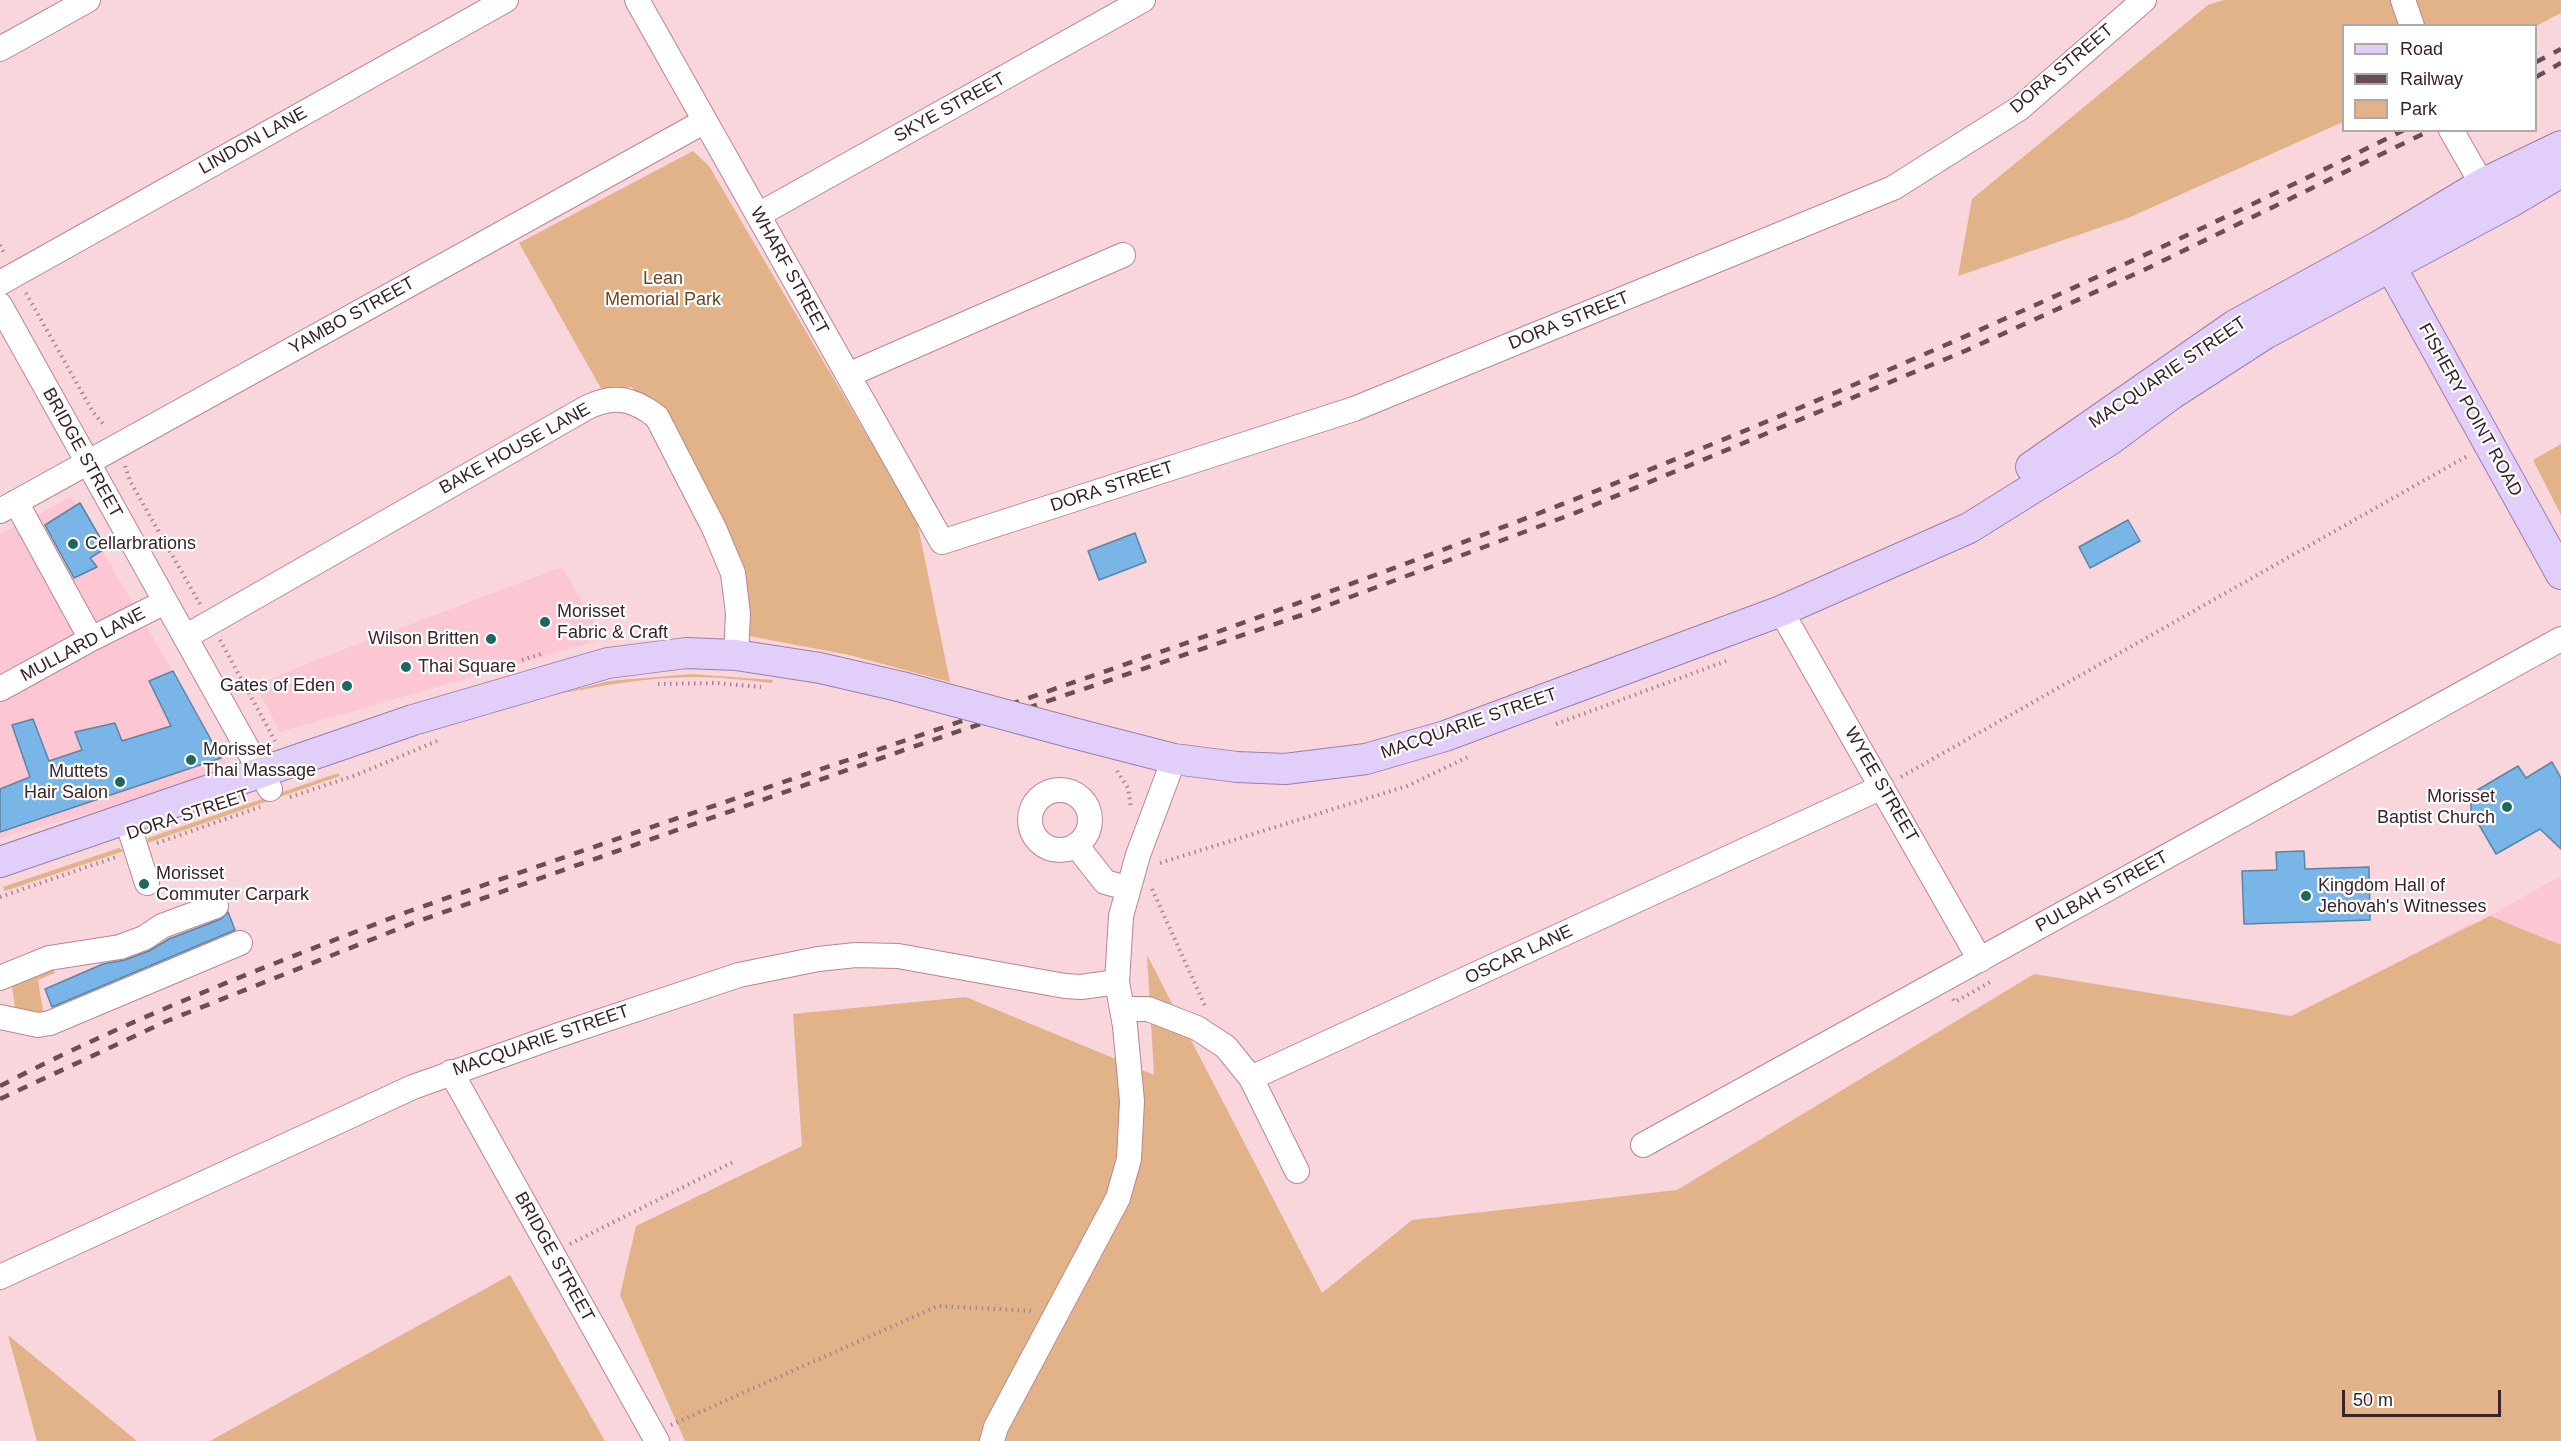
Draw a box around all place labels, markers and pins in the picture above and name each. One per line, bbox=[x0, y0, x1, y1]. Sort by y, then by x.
place label: Cellarbrations bbox=[85, 533, 196, 555]
marker: Cellarbrations bbox=[66, 537, 80, 551]
place label: Morisset Fabric & Craft bbox=[557, 601, 668, 644]
marker: Morisset Fabric & Craft bbox=[538, 615, 552, 629]
place label: Wilson Britten bbox=[368, 628, 479, 650]
marker: Wilson Britten bbox=[484, 632, 498, 646]
place label: Thai Square bbox=[418, 656, 516, 678]
marker: Thai Square bbox=[399, 660, 413, 674]
place label: Gates of Eden bbox=[220, 675, 335, 697]
marker: Gates of Eden bbox=[340, 679, 354, 693]
place label: Morisset Thai Massage bbox=[203, 739, 316, 782]
marker: Morisset Thai Massage bbox=[184, 753, 198, 767]
place label: Muttets Hair Salon bbox=[24, 761, 108, 804]
marker: Muttets Hair Salon bbox=[113, 775, 127, 789]
place label: Morisset Baptist Church bbox=[2377, 786, 2495, 828]
marker: Morisset Baptist Church bbox=[2500, 800, 2514, 814]
place label: Morisset Commuter Carpark bbox=[156, 863, 309, 906]
place label: Kingdom Hall of Jehovah's Witnesses bbox=[2318, 875, 2487, 918]
marker: Morisset Commuter Carpark bbox=[137, 877, 151, 891]
marker: Kingdom Hall of Jehovah's Witnesses bbox=[2299, 889, 2313, 903]

